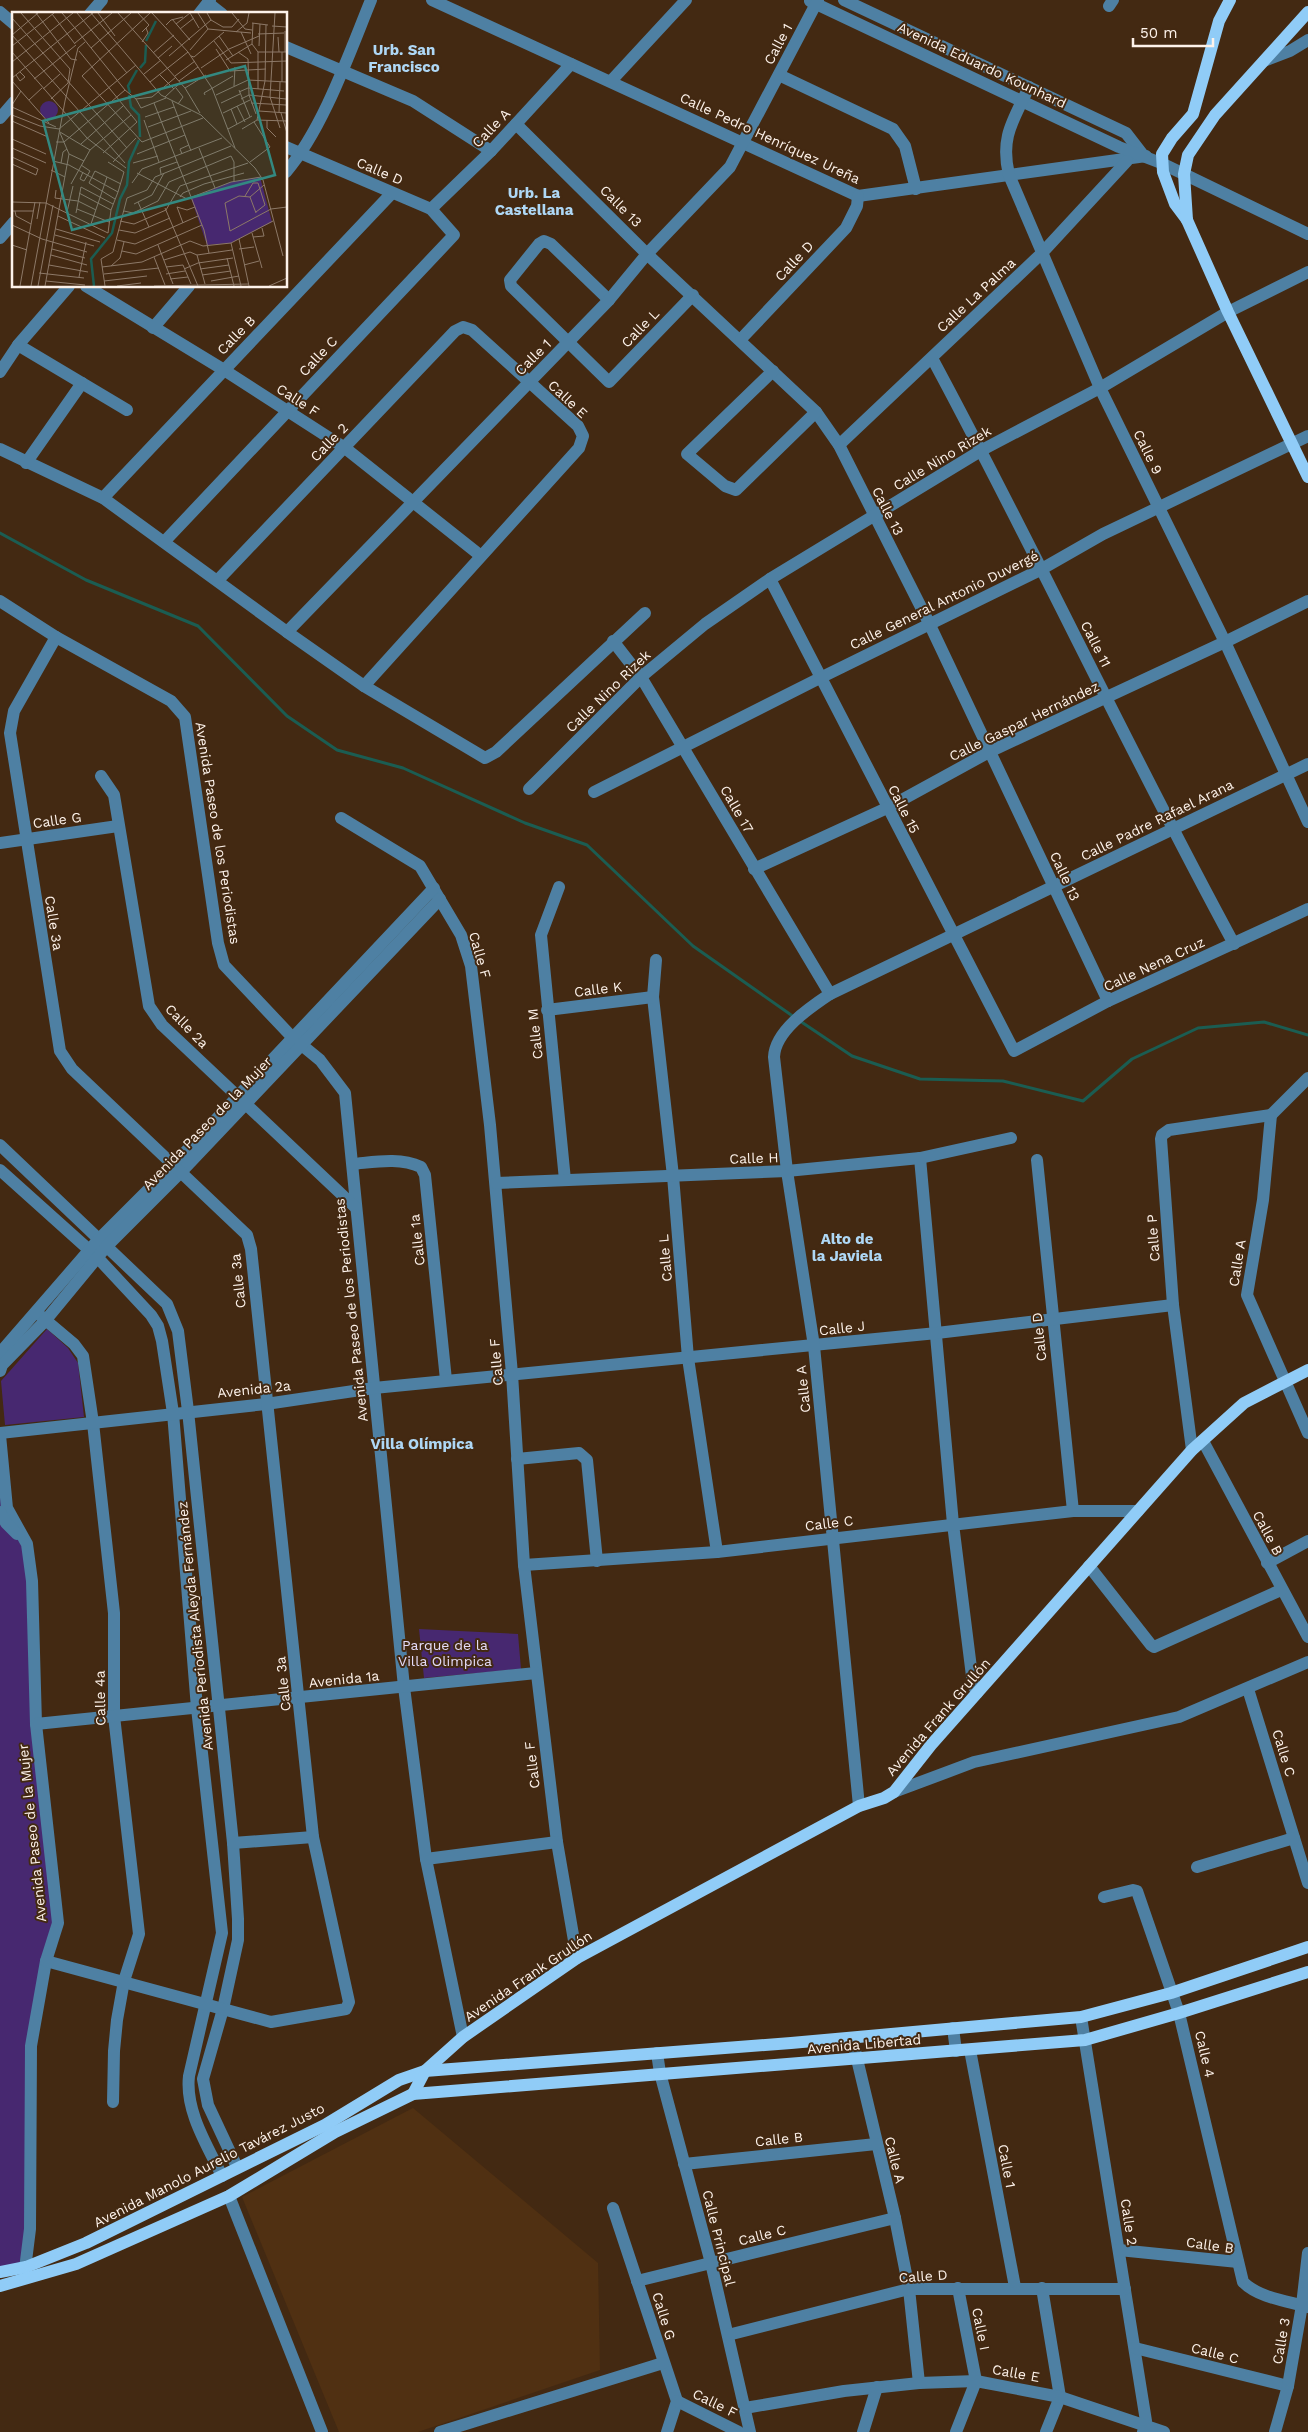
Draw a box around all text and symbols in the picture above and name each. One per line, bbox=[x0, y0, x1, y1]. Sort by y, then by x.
inset map bbox=[12, 12, 288, 288]
scale bar bbox=[1133, 15, 1213, 47]
street label: Avenida Eduardo Kounhard bbox=[895, 19, 1069, 111]
street label: Calle 1 bbox=[761, 21, 795, 67]
text: 50 m bbox=[1140, 24, 1177, 42]
district label: Urb. San Francisco bbox=[368, 41, 440, 76]
street label: Calle Pedro Henríquez Ureña bbox=[677, 89, 863, 187]
street label: Calle A bbox=[469, 105, 513, 151]
street label: Calle D bbox=[354, 154, 406, 188]
street label: Calle 13 bbox=[597, 182, 645, 230]
district label: Urb. La Castellana bbox=[495, 184, 574, 219]
street label: Calle D bbox=[771, 238, 817, 284]
street label: Calle La Palma bbox=[933, 254, 1019, 336]
street label: Calle L bbox=[618, 305, 662, 351]
street label: Calle B bbox=[214, 312, 258, 358]
street label: Calle C bbox=[296, 333, 340, 379]
street label: Calle 1 bbox=[512, 336, 554, 378]
street label: Calle E bbox=[545, 377, 591, 421]
street label: Calle F bbox=[274, 380, 322, 420]
street label: Calle 2 bbox=[307, 419, 351, 465]
street label: Calle Nino Rizek bbox=[890, 422, 994, 493]
street label: Calle 9 bbox=[1130, 427, 1166, 477]
street label: Calle 13 bbox=[869, 484, 907, 538]
street label: Calle General Antonio Duvergé bbox=[847, 547, 1041, 653]
street label: Calle 11 bbox=[1078, 618, 1114, 670]
street label: Calle Nino Rizek bbox=[562, 647, 654, 735]
street label: Calle Gaspar Hernández bbox=[946, 678, 1102, 764]
street label: Avenida Paseo de los Periodistas bbox=[193, 721, 243, 945]
street label: Calle Padre Rafael Arana bbox=[1078, 776, 1236, 864]
street label: Calle 17 bbox=[717, 782, 757, 836]
street label: Calle 15 bbox=[885, 782, 923, 836]
street label: Calle G bbox=[32, 809, 82, 831]
street label: Calle 13 bbox=[1047, 849, 1083, 903]
street label: Calle 3a bbox=[42, 895, 66, 951]
street label: Calle F bbox=[466, 930, 494, 980]
street label: Calle Nena Cruz bbox=[1101, 934, 1207, 994]
street label: Calle K bbox=[573, 978, 623, 1000]
street label: Calle 2a bbox=[162, 1001, 212, 1051]
street label: Calle M bbox=[524, 1008, 546, 1060]
street label: Avenida Paseo de la Mujer bbox=[139, 1053, 275, 1193]
street label: Calle H bbox=[729, 1149, 779, 1167]
street label: Avenida Paseo de los Periodistas bbox=[331, 1197, 371, 1423]
street label: Calle 1a bbox=[406, 1213, 428, 1267]
street label: Calle P bbox=[1143, 1214, 1163, 1262]
district label: Alto de la Javiela bbox=[812, 1230, 882, 1265]
street label: Calle L bbox=[655, 1234, 675, 1282]
street label: Calle A bbox=[1225, 1238, 1249, 1288]
street label: Calle 3a bbox=[227, 1253, 249, 1309]
street label: Calle D bbox=[1028, 1312, 1050, 1362]
street label: Calle J bbox=[818, 1318, 866, 1338]
street label: Calle F bbox=[486, 1338, 506, 1386]
street label: Calle A bbox=[793, 1364, 813, 1414]
street label: Avenida 2a bbox=[216, 1377, 292, 1401]
district label: Villa Olímpica bbox=[371, 1435, 474, 1453]
street label: Avenida Periodista Aleyda Fernández bbox=[174, 1501, 216, 1751]
street label: Calle B bbox=[1250, 1508, 1286, 1558]
street label: Calle C bbox=[804, 1512, 854, 1534]
park label: Parque de la Villa Olimpica bbox=[398, 1637, 492, 1669]
street label: Avenida Frank Grullón bbox=[883, 1655, 993, 1779]
street label: Calle 3a bbox=[272, 1656, 294, 1712]
street label: Avenida 1a bbox=[308, 1667, 380, 1691]
street label: Calle 4a bbox=[92, 1670, 108, 1726]
street label: Calle C bbox=[1269, 1727, 1299, 1779]
street label: Calle F bbox=[521, 1740, 543, 1790]
street label: Avenida Paseo de la Mujer bbox=[15, 1743, 49, 1923]
street label: Avenida Frank Grullón bbox=[461, 1927, 595, 2025]
street label: Calle 4 bbox=[1192, 2029, 1218, 2079]
street label: Avenida Libertad bbox=[806, 2031, 922, 2057]
street label: Avenida Manolo Aurelio Tavárez Justo bbox=[91, 2100, 327, 2230]
street label: Calle B bbox=[754, 2129, 804, 2149]
street label: Calle A bbox=[881, 2135, 909, 2185]
street label: Calle 1 bbox=[995, 2143, 1019, 2189]
street label: Calle Principal bbox=[699, 2188, 739, 2288]
street label: Calle 2 bbox=[1117, 2197, 1141, 2247]
street label: Calle C bbox=[737, 2221, 787, 2249]
street label: Calle B bbox=[1185, 2234, 1235, 2256]
street label: Calle D bbox=[898, 2266, 948, 2286]
street label: Calle G bbox=[649, 2290, 679, 2342]
street label: Calle I bbox=[969, 2306, 993, 2352]
street label: Calle 3 bbox=[1269, 2316, 1293, 2366]
street label: Calle C bbox=[1190, 2339, 1240, 2367]
street label: Calle E bbox=[991, 2361, 1041, 2385]
street label: Calle F bbox=[690, 2385, 740, 2421]

